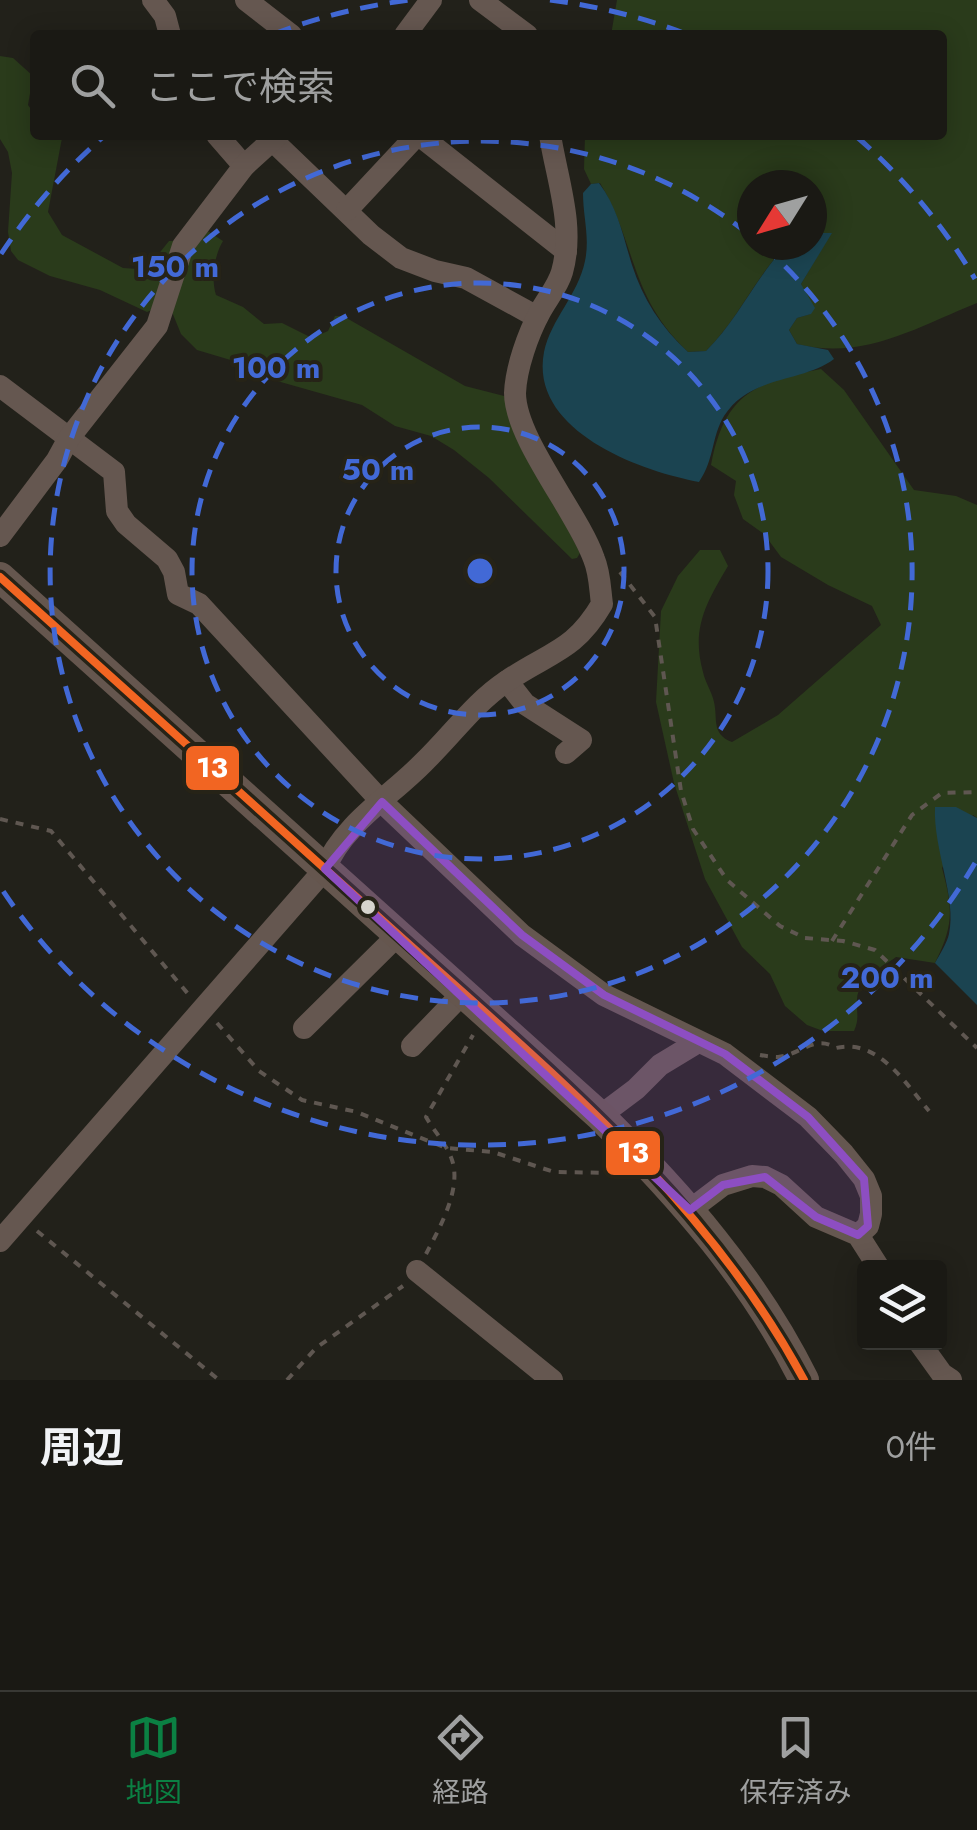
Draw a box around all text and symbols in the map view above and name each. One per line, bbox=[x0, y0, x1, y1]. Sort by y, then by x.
search box bbox=[30, 30, 947, 140]
icon: search bbox=[65, 58, 120, 113]
text: ここで検索 bbox=[145, 59, 335, 114]
north arrow bbox=[737, 170, 827, 260]
text: 150 m bbox=[131, 245, 219, 288]
text: 100 m bbox=[232, 346, 320, 389]
text: 50 m bbox=[342, 448, 414, 491]
centre of rings bbox=[462, 553, 498, 589]
line badge: 13 bbox=[184, 744, 241, 792]
text: 13 bbox=[196, 747, 228, 788]
unlabelled marker bbox=[358, 897, 378, 917]
text: 200 m bbox=[841, 956, 934, 999]
line badge: 13 bbox=[604, 1129, 662, 1177]
text: 13 bbox=[617, 1132, 649, 1173]
map controls bbox=[857, 1260, 947, 1350]
button: layers bbox=[857, 1260, 947, 1350]
text: 周辺 bbox=[40, 1417, 124, 1478]
text: 0件 bbox=[886, 1424, 937, 1470]
tab: 地図 bbox=[125, 1710, 182, 1813]
tab: 経路 bbox=[432, 1710, 489, 1813]
tab: 保存済み bbox=[739, 1710, 852, 1813]

